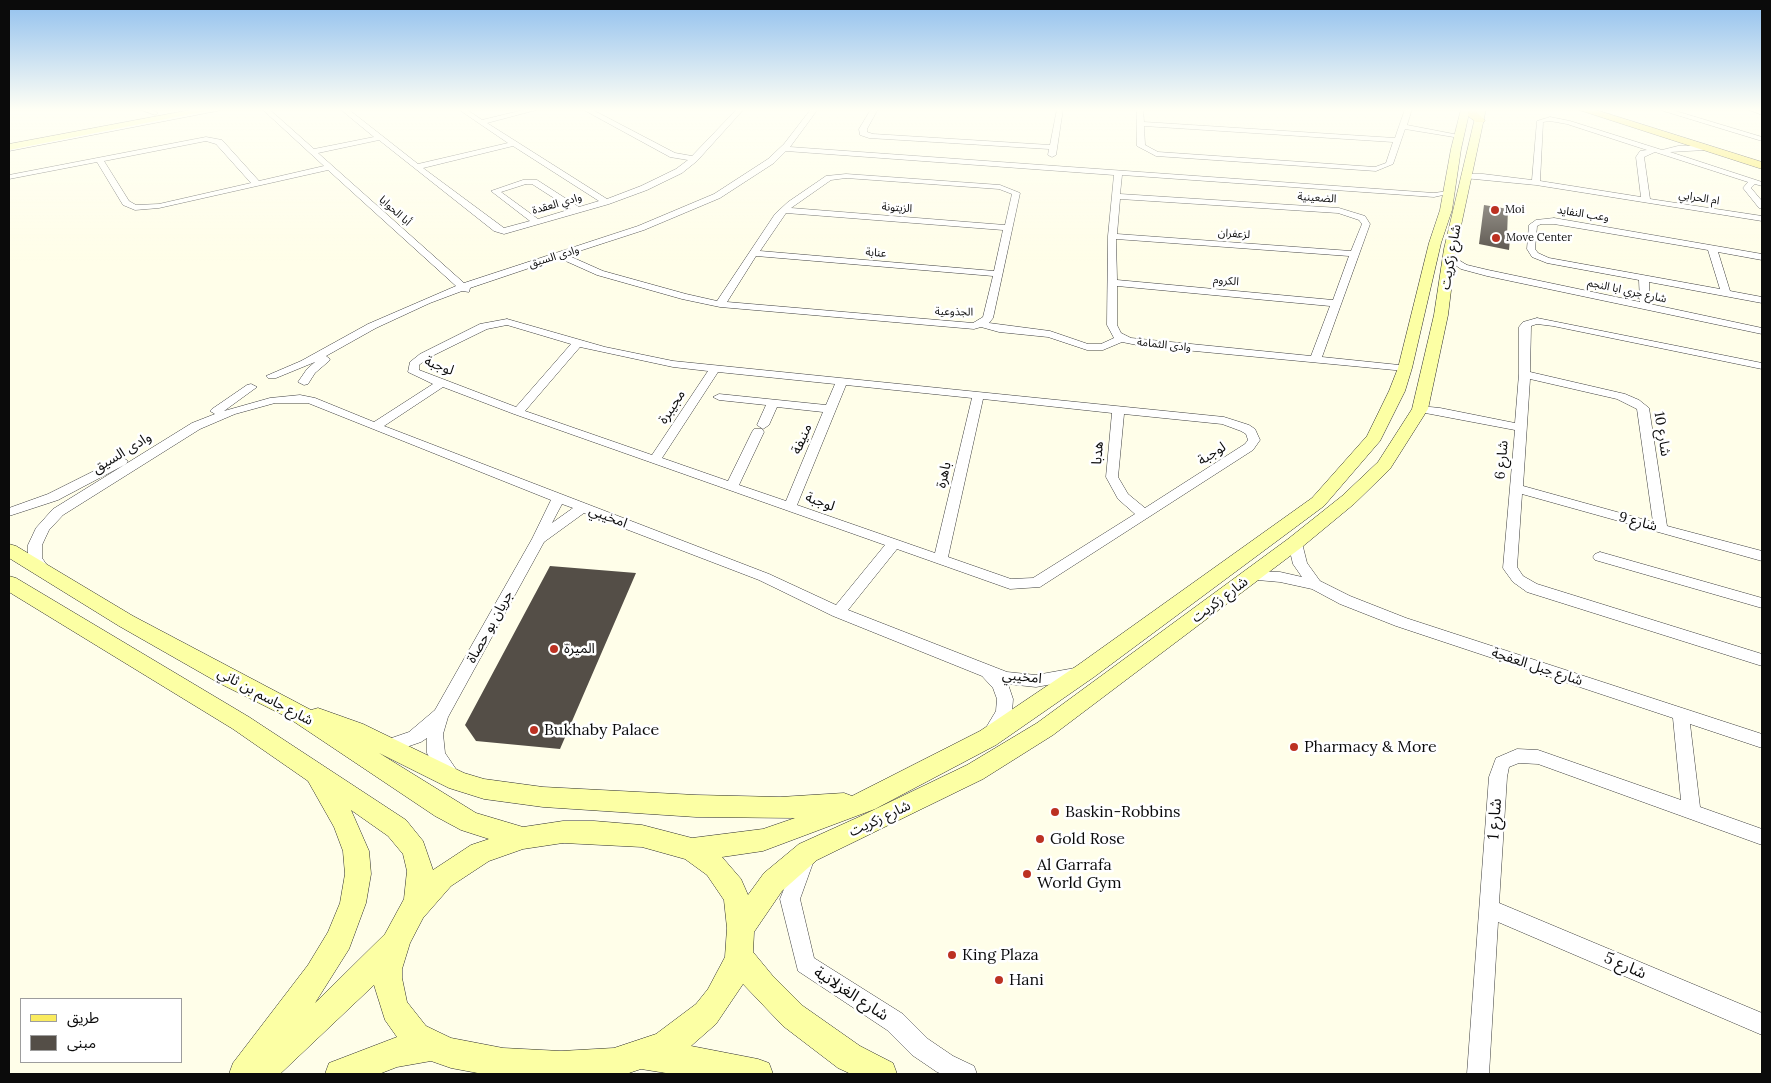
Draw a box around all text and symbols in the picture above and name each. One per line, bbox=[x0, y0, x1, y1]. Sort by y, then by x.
street label: ام الحرابي bbox=[1678, 188, 1720, 208]
street label: الضعينية bbox=[1297, 190, 1337, 206]
street label: وادي العقدة bbox=[531, 191, 583, 217]
street label: أبا الحوايا bbox=[376, 193, 414, 229]
street label: الزيتونة bbox=[881, 200, 913, 216]
place label: Moi bbox=[1505, 203, 1525, 217]
street label: وعب النفايد bbox=[1556, 203, 1610, 225]
marker: Moi bbox=[1489, 204, 1501, 216]
street label: شارع زكريت bbox=[1437, 223, 1465, 291]
street label: لزعفران bbox=[1218, 226, 1250, 242]
place label: Move Center bbox=[1506, 231, 1572, 245]
marker: Move Center bbox=[1490, 232, 1502, 244]
street label: وادى السيق bbox=[527, 243, 581, 271]
street label: عنابة bbox=[865, 246, 887, 260]
street label: الكروم bbox=[1213, 273, 1239, 289]
street label: شارع جري ابا النجم bbox=[1586, 276, 1668, 306]
street label: الجذوعية bbox=[935, 305, 973, 319]
street label: وادى الثمامة bbox=[1136, 336, 1192, 354]
street label: لوجبة bbox=[422, 353, 456, 379]
street label: مجيبرة bbox=[655, 387, 689, 427]
street label: شارع 10 bbox=[1650, 411, 1674, 457]
street label: منيفة bbox=[788, 421, 816, 457]
street label: وادى السيق bbox=[89, 429, 155, 477]
street label: لوجبة bbox=[1195, 439, 1229, 469]
street label: شارع 6 bbox=[1492, 440, 1512, 480]
street label: هدبا bbox=[1089, 441, 1107, 465]
street label: باهرة bbox=[933, 460, 955, 490]
street label: لوجبة bbox=[803, 489, 837, 515]
street label: امخيبي bbox=[586, 502, 630, 532]
street label: شارع 9 bbox=[1617, 509, 1659, 535]
street label: شارع زكريت bbox=[1189, 573, 1251, 627]
street label: جريان بو حصاة bbox=[463, 588, 517, 666]
place label: الميرة bbox=[564, 641, 595, 657]
marker: الميرة bbox=[548, 643, 560, 655]
street label: شارع جبل العفجة bbox=[1489, 644, 1585, 690]
street label: شارع جاسم بن ثاني bbox=[214, 665, 316, 729]
street label: امخيبي bbox=[1001, 667, 1043, 687]
place label: Bukhaby Palace bbox=[544, 720, 659, 740]
marker: Bukhaby Palace bbox=[528, 724, 540, 736]
place label: Pharmacy & More bbox=[1304, 737, 1437, 757]
marker: Pharmacy & More bbox=[1288, 741, 1300, 753]
street label: شارع زكريت bbox=[847, 797, 913, 841]
street label: شارع 1 bbox=[1484, 798, 1506, 840]
place label: Baskin-Robbins bbox=[1065, 802, 1181, 822]
marker: Baskin-Robbins bbox=[1049, 806, 1061, 818]
place label: Gold Rose bbox=[1050, 829, 1125, 849]
marker: Gold Rose bbox=[1034, 833, 1046, 845]
place label: Al Garrafa World Gym bbox=[1037, 855, 1122, 893]
marker: Al Garrafa World Gym bbox=[1021, 868, 1033, 880]
place label: King Plaza bbox=[962, 945, 1039, 965]
marker: King Plaza bbox=[946, 949, 958, 961]
street label: شارع 5 bbox=[1601, 949, 1649, 983]
street label: شارع الغزلانية bbox=[810, 963, 892, 1025]
place label: Hani bbox=[1009, 970, 1044, 990]
marker: Hani bbox=[993, 974, 1005, 986]
legend bbox=[20, 998, 182, 1063]
text: طريق bbox=[67, 1008, 99, 1027]
text: مبنى bbox=[67, 1033, 96, 1052]

